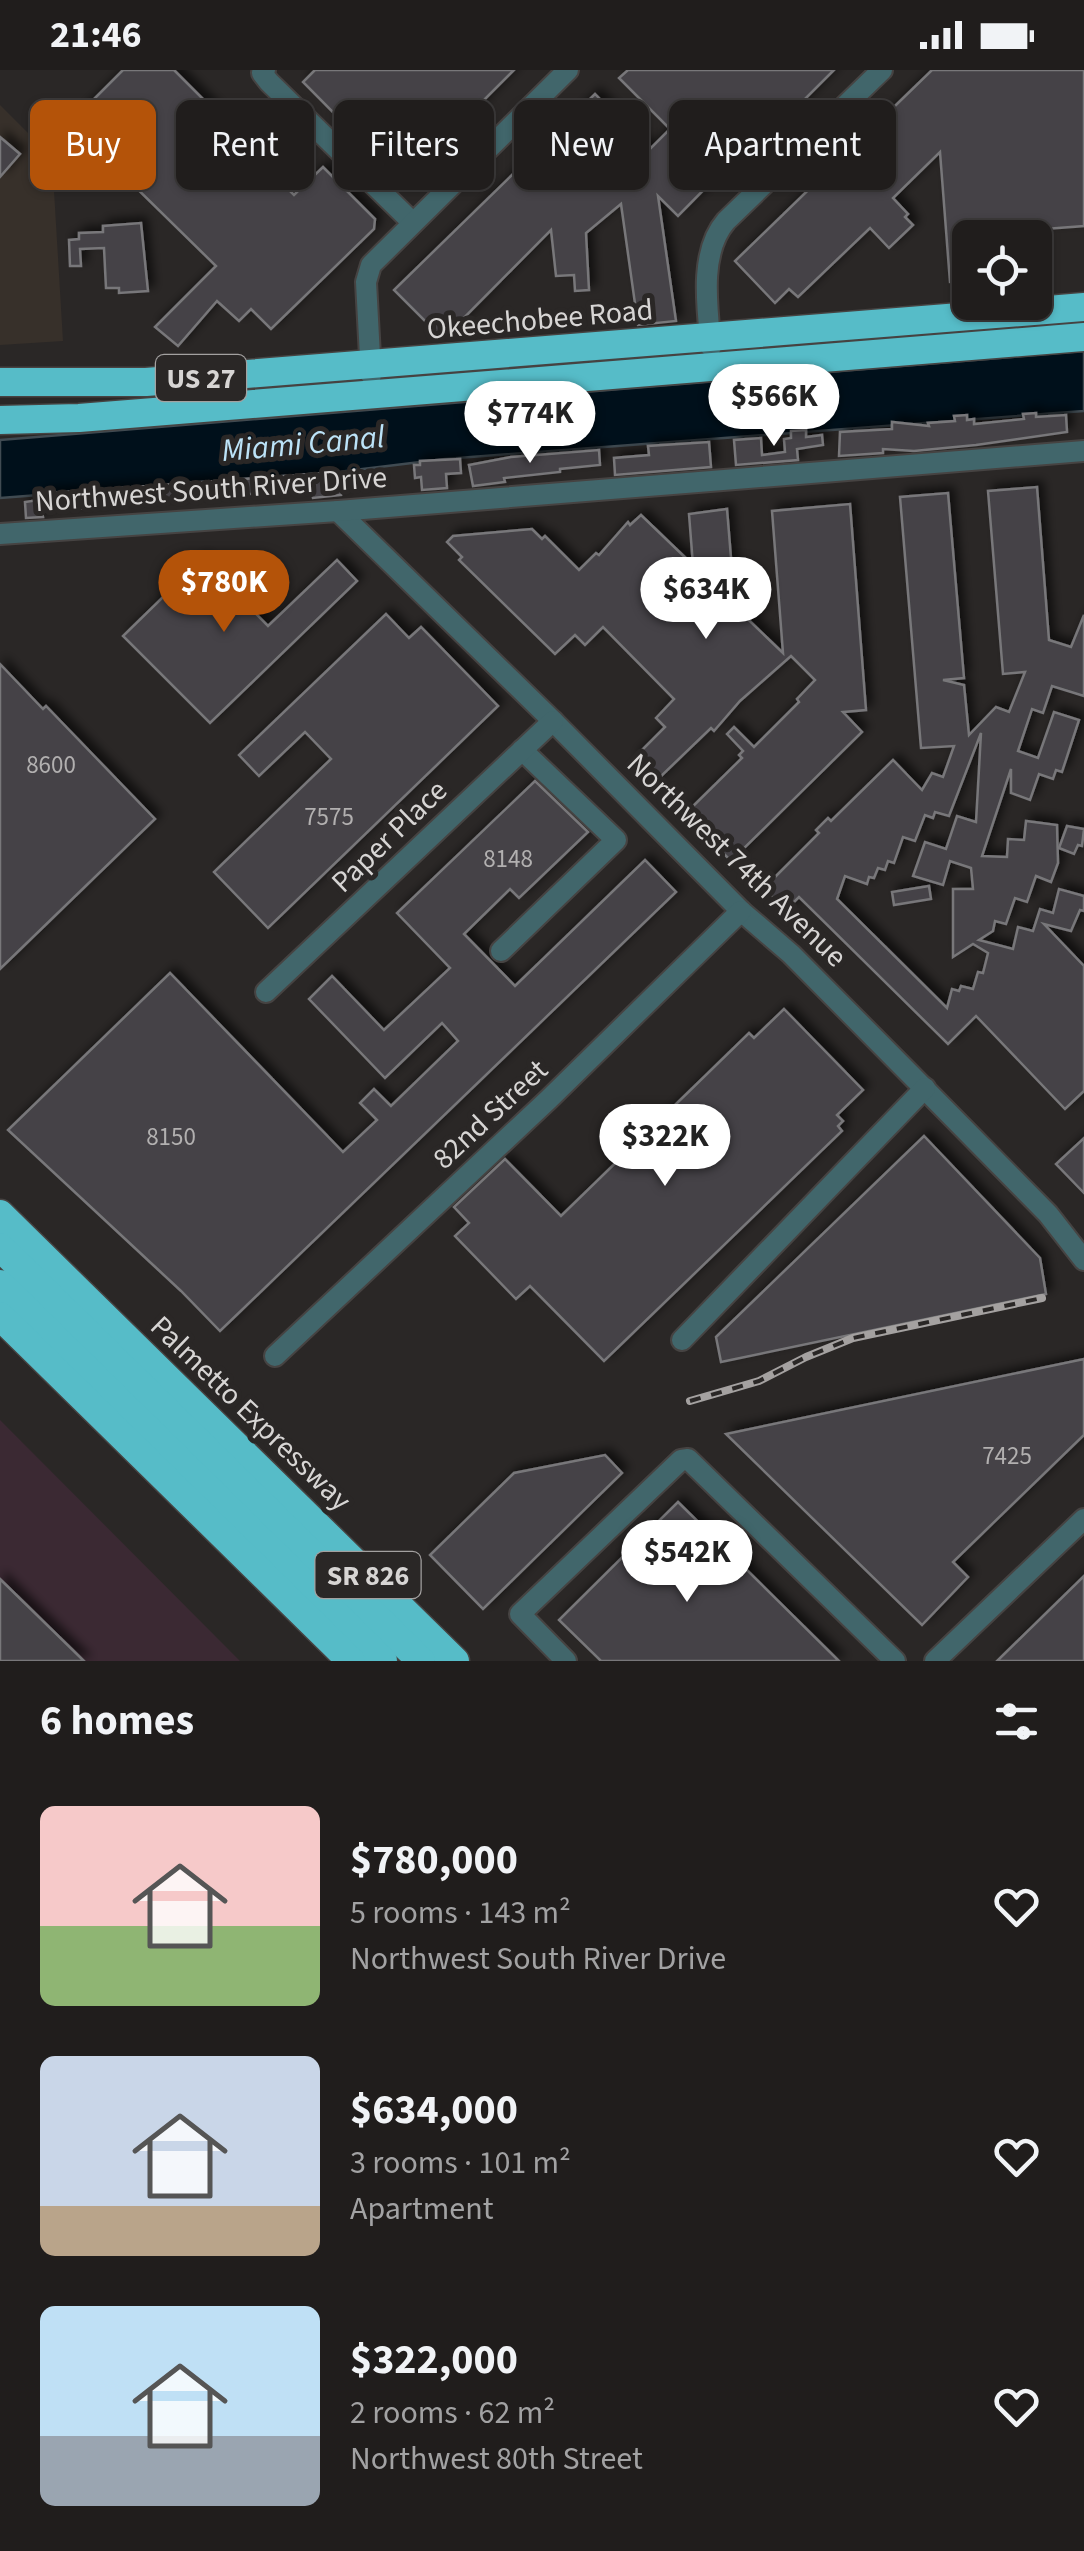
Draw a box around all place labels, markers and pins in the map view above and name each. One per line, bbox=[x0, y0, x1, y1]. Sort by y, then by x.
pin: $566K bbox=[704, 364, 844, 449]
pin: $774K bbox=[460, 381, 600, 466]
pin: $780K bbox=[154, 550, 294, 635]
pin: $634K bbox=[636, 557, 776, 642]
pin: $322K bbox=[595, 1104, 735, 1189]
pin: $542K bbox=[617, 1520, 757, 1605]

